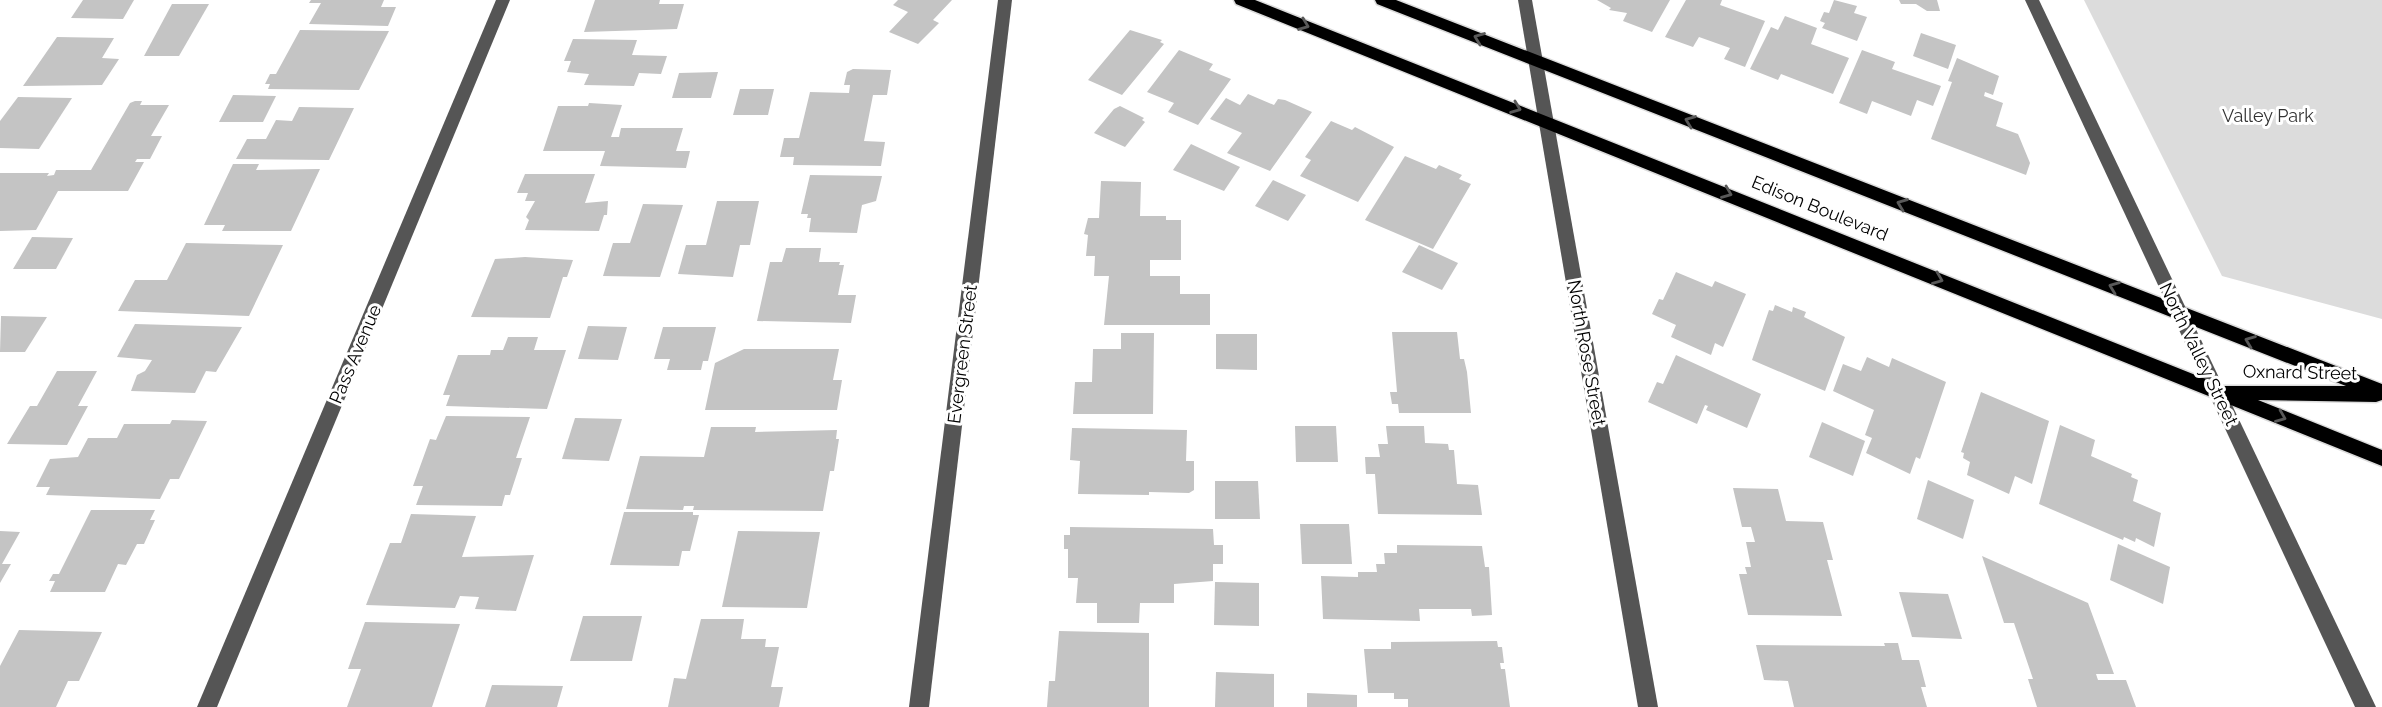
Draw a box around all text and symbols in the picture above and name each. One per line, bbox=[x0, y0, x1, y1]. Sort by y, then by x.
one-way arrow bbox=[1298, 16, 1310, 30]
one-way arrow bbox=[1473, 33, 1485, 47]
one-way arrow bbox=[1509, 100, 1521, 114]
park label: Valley Park bbox=[2222, 105, 2314, 126]
one-way arrow bbox=[1685, 116, 1697, 130]
street label: Edison Boulevard bbox=[1749, 171, 1891, 245]
one-way arrow bbox=[1720, 185, 1732, 199]
one-way arrow bbox=[1897, 199, 1909, 213]
one-way arrow bbox=[1931, 270, 1943, 284]
street label: North Rose Street bbox=[1564, 278, 1610, 428]
street label: North Valley Street bbox=[2155, 279, 2243, 429]
one-way arrow bbox=[2109, 282, 2121, 296]
street label: Evergreen Street bbox=[943, 283, 981, 425]
street label: Pass Avenue bbox=[325, 301, 385, 407]
one-way arrow bbox=[2245, 335, 2257, 349]
street label: Oxnard Street bbox=[2243, 361, 2357, 383]
one-way arrow bbox=[2275, 409, 2287, 423]

